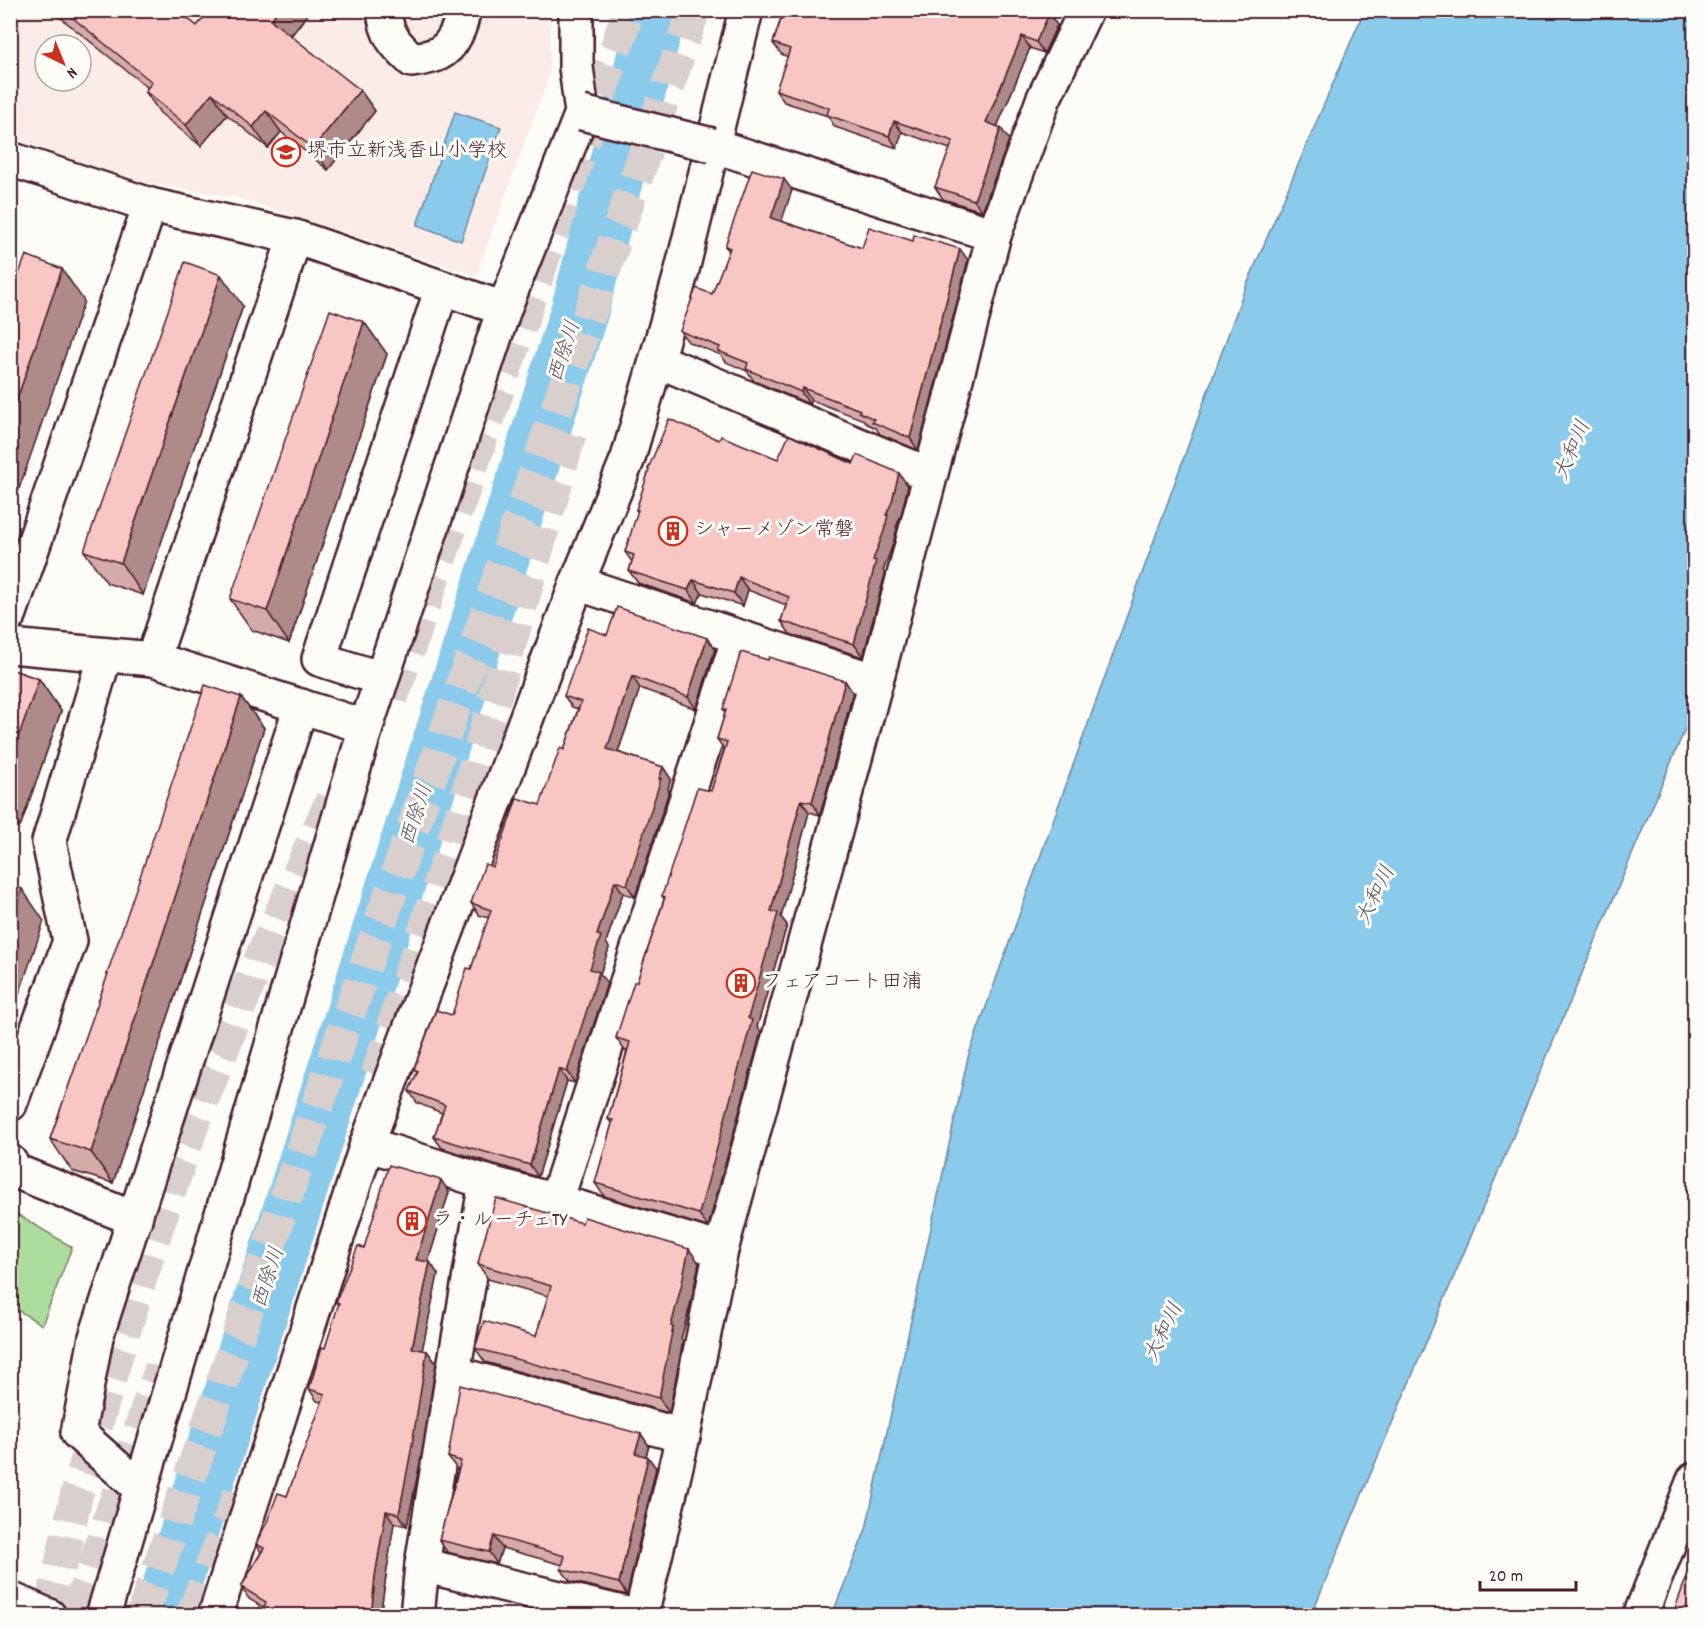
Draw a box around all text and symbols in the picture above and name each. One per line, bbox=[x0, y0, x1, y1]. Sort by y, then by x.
north arrow bbox=[33, 33, 93, 93]
text: N bbox=[61, 61, 82, 83]
school or university icon: 堺市立新浅香山小学校 bbox=[270, 136, 302, 168]
place label: 堺市立新浅香山小学校 bbox=[307, 138, 507, 166]
water label: 西除川 bbox=[542, 317, 590, 387]
water label: 大和川 bbox=[1548, 416, 1600, 486]
building icon: シャーメゾン常磐 bbox=[657, 515, 689, 547]
place label: シャーメゾン常磐 bbox=[694, 517, 854, 545]
water label: 西除川 bbox=[394, 780, 442, 850]
water label: 大和川 bbox=[1350, 861, 1404, 931]
building icon: フェアコート田浦 bbox=[725, 967, 757, 999]
place label: フェアコート田浦 bbox=[762, 969, 922, 997]
building icon: ラ・ルーチェTY bbox=[396, 1205, 428, 1237]
place label: ラ・ルーチェTY bbox=[433, 1207, 568, 1235]
water label: 西除川 bbox=[246, 1243, 294, 1313]
water label: 大和川 bbox=[1138, 1298, 1192, 1368]
scale bar bbox=[1480, 1554, 1576, 1592]
text: 20 m bbox=[1489, 1565, 1523, 1590]

